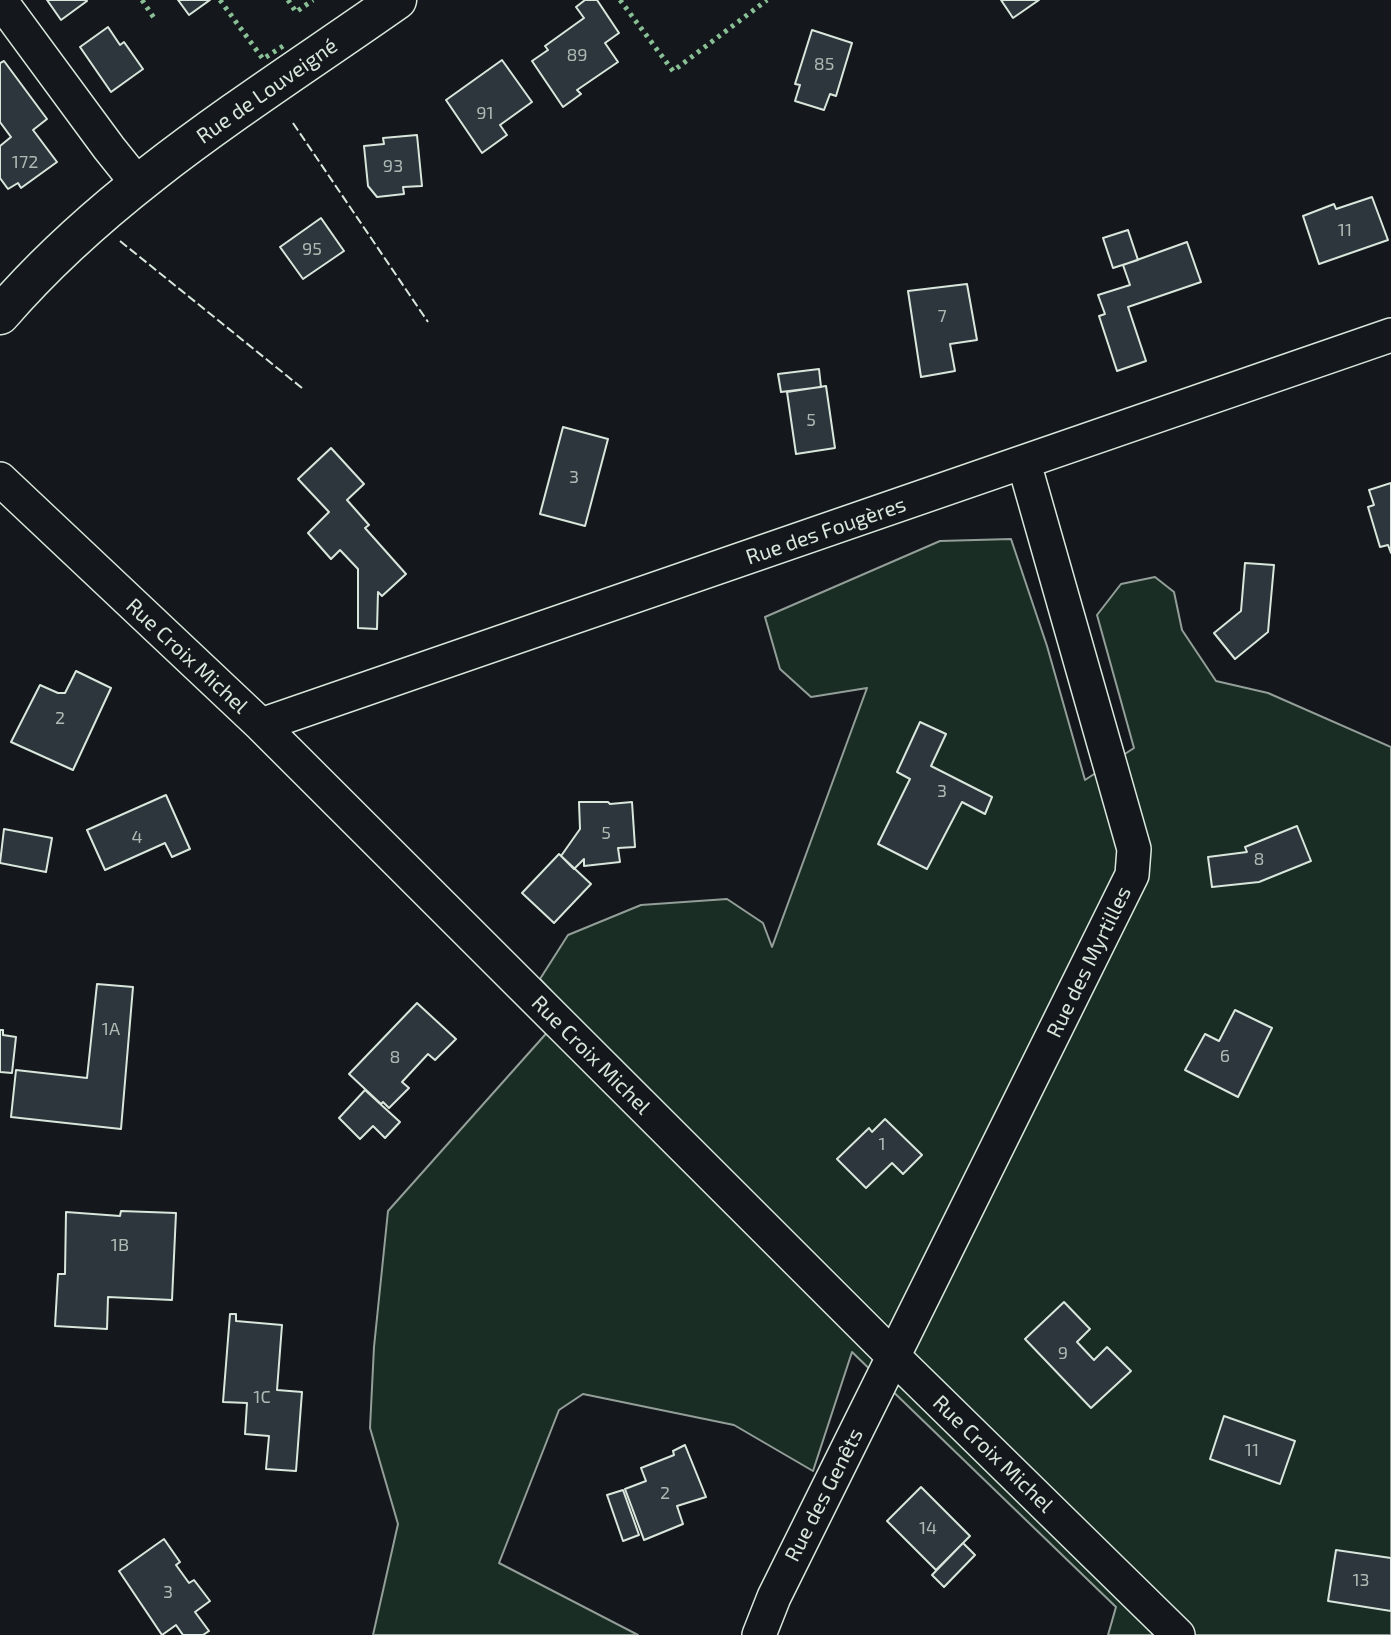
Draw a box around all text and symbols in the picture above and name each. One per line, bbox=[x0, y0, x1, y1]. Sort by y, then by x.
street label: Rue de Louveigné bbox=[192, 33, 342, 149]
house number: 89 bbox=[566, 44, 588, 66]
house number: 85 bbox=[814, 53, 834, 75]
house number: 91 bbox=[476, 102, 494, 124]
house number: 172 bbox=[12, 151, 38, 173]
house number: 93 bbox=[383, 155, 403, 177]
house number: 11 bbox=[1338, 219, 1352, 241]
house number: 95 bbox=[302, 238, 322, 260]
house number: 7 bbox=[937, 305, 947, 327]
house number: 5 bbox=[806, 409, 816, 431]
house number: 3 bbox=[569, 466, 579, 488]
street label: Rue des Fougères bbox=[743, 492, 909, 570]
street label: Rue Croix Michel bbox=[121, 593, 253, 719]
house number: 2 bbox=[55, 707, 65, 729]
house number: 3 bbox=[937, 780, 947, 802]
house number: 5 bbox=[601, 822, 611, 844]
house number: 4 bbox=[131, 826, 143, 848]
house number: 8 bbox=[1254, 848, 1264, 870]
street label: Rue des Myrtilles bbox=[1041, 882, 1137, 1042]
street label: Rue Croix Michel bbox=[526, 990, 656, 1120]
house number: 1A bbox=[102, 1018, 120, 1040]
house number: 6 bbox=[1220, 1045, 1230, 1067]
house number: 8 bbox=[390, 1046, 400, 1068]
house number: 1 bbox=[878, 1133, 886, 1155]
house number: 1B bbox=[111, 1234, 129, 1256]
house number: 9 bbox=[1058, 1342, 1068, 1364]
house number: 1C bbox=[253, 1386, 271, 1408]
street label: Rue Croix Michel bbox=[928, 1390, 1058, 1518]
street label: Rue des Genêts bbox=[780, 1424, 868, 1566]
house number: 11 bbox=[1245, 1439, 1259, 1461]
house number: 2 bbox=[660, 1482, 670, 1504]
house number: 14 bbox=[919, 1517, 937, 1539]
house number: 13 bbox=[1352, 1569, 1370, 1591]
house number: 3 bbox=[163, 1581, 173, 1603]

